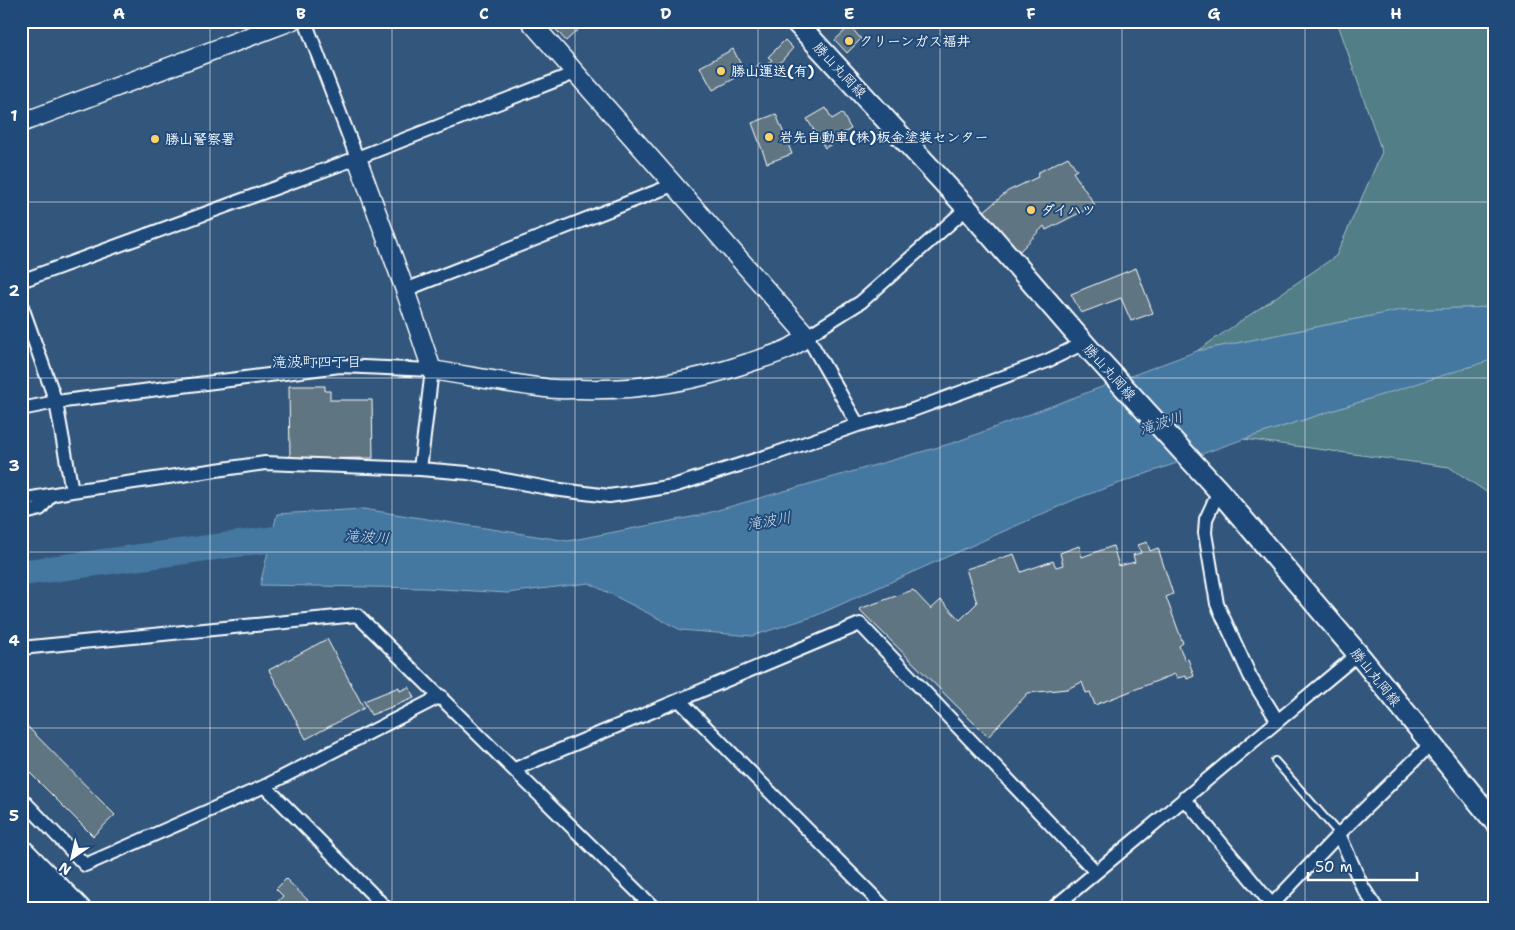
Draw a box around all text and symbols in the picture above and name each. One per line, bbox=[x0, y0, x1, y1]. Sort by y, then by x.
text: A bbox=[113, 3, 125, 24]
text: B bbox=[296, 3, 306, 24]
text: C bbox=[479, 3, 489, 24]
text: D bbox=[660, 3, 672, 24]
text: E bbox=[844, 3, 854, 24]
text: F bbox=[1026, 3, 1036, 24]
text: G bbox=[1208, 3, 1221, 24]
text: H bbox=[1390, 3, 1402, 24]
place label: クリーンガス福井 bbox=[859, 32, 970, 50]
marker: クリーンガス福井 bbox=[843, 35, 855, 47]
street label: 勝山丸岡線 bbox=[810, 38, 870, 102]
place label: 勝山運送(有) bbox=[731, 62, 814, 80]
marker: 勝山運送(有) bbox=[715, 65, 727, 77]
text: 1 bbox=[10, 105, 18, 126]
place label: 岩先自動車(株)板金塗装センター bbox=[779, 128, 988, 146]
place label: 勝山警察署 bbox=[165, 130, 235, 148]
marker: 岩先自動車(株)板金塗装センター bbox=[763, 131, 775, 143]
marker: 勝山警察署 bbox=[149, 133, 161, 145]
place label: ダイハツ bbox=[1041, 201, 1096, 219]
marker: ダイハツ bbox=[1025, 204, 1037, 216]
text: 2 bbox=[8, 280, 20, 301]
street label: 勝山丸岡線 bbox=[1080, 340, 1140, 404]
district label: 滝波町四丁目 bbox=[272, 352, 362, 372]
water label: 滝波川 bbox=[1137, 407, 1185, 439]
text: 3 bbox=[8, 455, 20, 476]
water label: 滝波川 bbox=[745, 507, 793, 535]
water label: 滝波川 bbox=[344, 525, 390, 549]
text: 4 bbox=[8, 630, 20, 651]
street label: 勝山丸岡線 bbox=[1347, 644, 1405, 710]
text: 5 bbox=[9, 805, 19, 826]
north arrow bbox=[48, 832, 98, 882]
scale bar bbox=[1308, 850, 1416, 882]
text: 50 m bbox=[1315, 857, 1353, 877]
text: N bbox=[55, 858, 74, 879]

